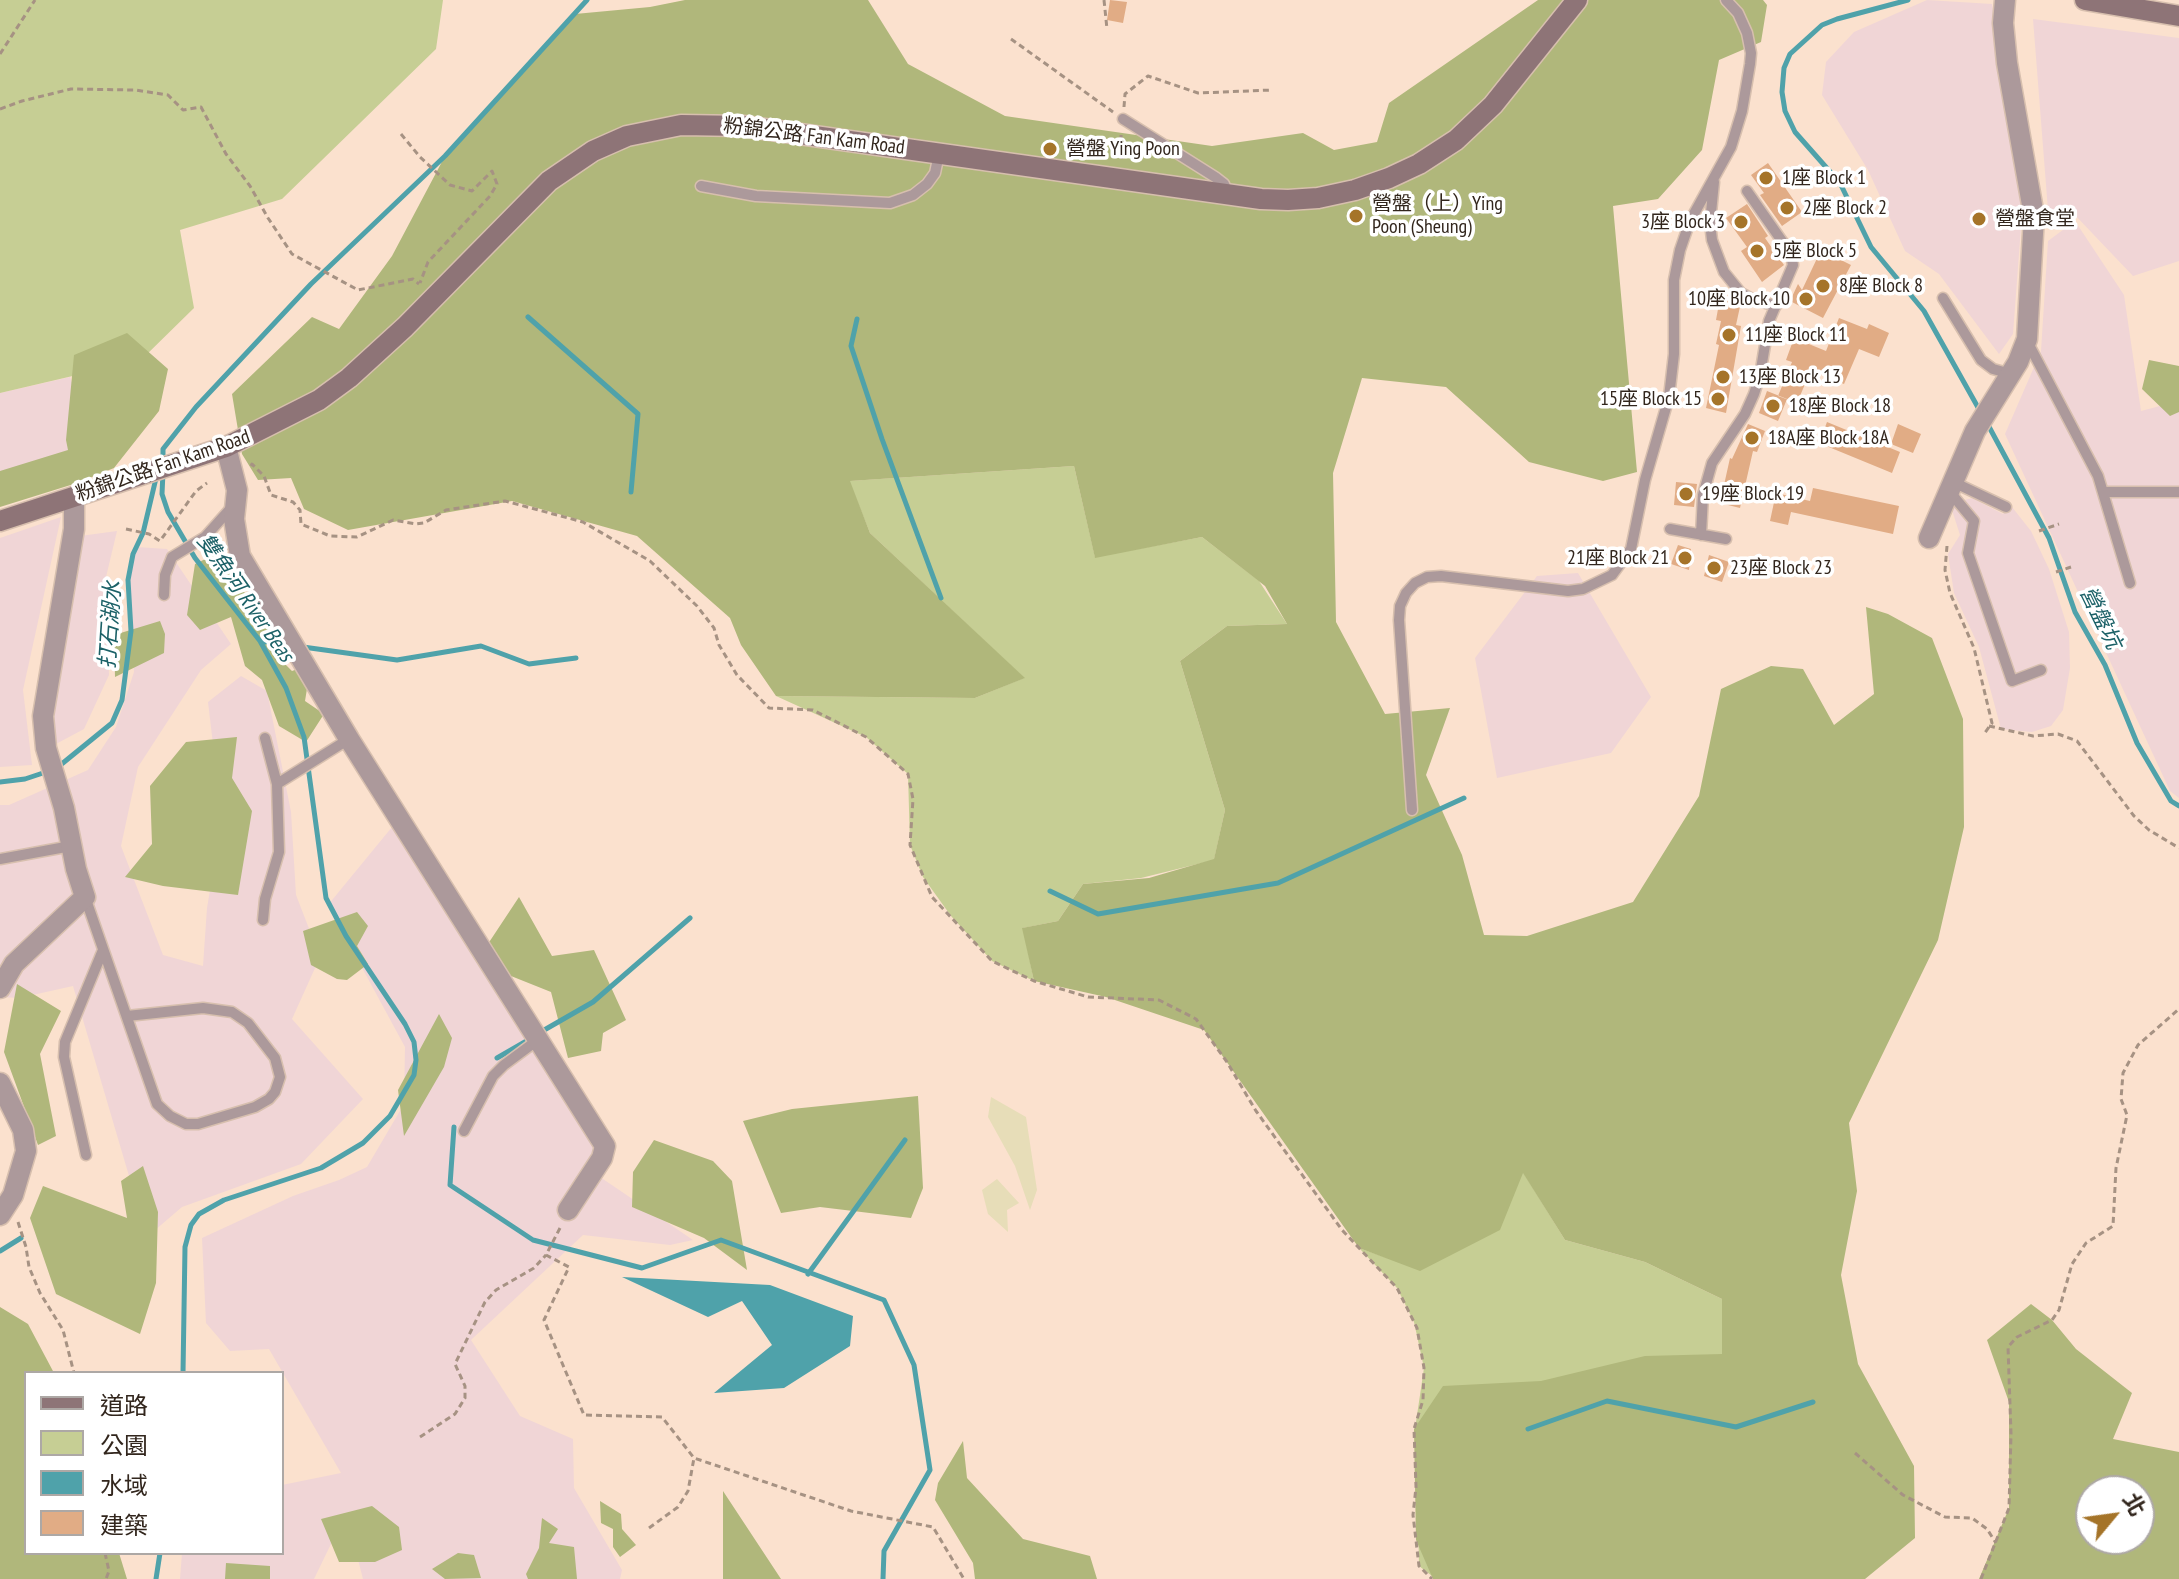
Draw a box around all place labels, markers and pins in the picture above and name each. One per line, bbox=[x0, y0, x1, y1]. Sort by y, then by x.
place label: 營盤 Ying Poon bbox=[1066, 137, 1180, 161]
marker: 營盤 Ying Poon bbox=[1041, 140, 1059, 158]
place label: 1座 Block 1 bbox=[1782, 166, 1866, 190]
marker: 1座 Block 1 bbox=[1757, 169, 1775, 187]
place label: 營盤（上）Ying Poon (Sheung) bbox=[1372, 192, 1503, 239]
place label: 2座 Block 2 bbox=[1803, 196, 1887, 220]
marker: 2座 Block 2 bbox=[1778, 199, 1796, 217]
marker: 營盤（上）Ying Poon (Sheung) bbox=[1347, 207, 1365, 225]
place label: 營盤食堂 bbox=[1995, 207, 2075, 231]
place label: 3座 Block 3 bbox=[1641, 210, 1725, 234]
marker: 營盤食堂 bbox=[1970, 210, 1988, 228]
marker: 3座 Block 3 bbox=[1732, 213, 1750, 231]
place label: 5座 Block 5 bbox=[1773, 239, 1857, 263]
marker: 5座 Block 5 bbox=[1748, 242, 1766, 260]
place label: 8座 Block 8 bbox=[1839, 274, 1923, 298]
marker: 8座 Block 8 bbox=[1814, 277, 1832, 295]
place label: 10座 Block 10 bbox=[1688, 287, 1790, 311]
marker: 10座 Block 10 bbox=[1797, 290, 1815, 308]
place label: 11座 Block 11 bbox=[1745, 323, 1847, 347]
marker: 11座 Block 11 bbox=[1720, 326, 1738, 344]
place label: 13座 Block 13 bbox=[1739, 365, 1841, 389]
marker: 13座 Block 13 bbox=[1714, 368, 1732, 386]
place label: 15座 Block 15 bbox=[1600, 387, 1702, 411]
marker: 15座 Block 15 bbox=[1709, 390, 1727, 408]
place label: 18座 Block 18 bbox=[1789, 394, 1891, 418]
marker: 18座 Block 18 bbox=[1764, 397, 1782, 415]
place label: 18A座 Block 18A bbox=[1768, 426, 1889, 450]
marker: 18A座 Block 18A bbox=[1743, 429, 1761, 447]
place label: 19座 Block 19 bbox=[1702, 482, 1804, 506]
marker: 19座 Block 19 bbox=[1677, 485, 1695, 503]
place label: 21座 Block 21 bbox=[1567, 546, 1669, 570]
marker: 21座 Block 21 bbox=[1676, 549, 1694, 567]
place label: 23座 Block 23 bbox=[1730, 556, 1832, 580]
marker: 23座 Block 23 bbox=[1705, 559, 1723, 577]

